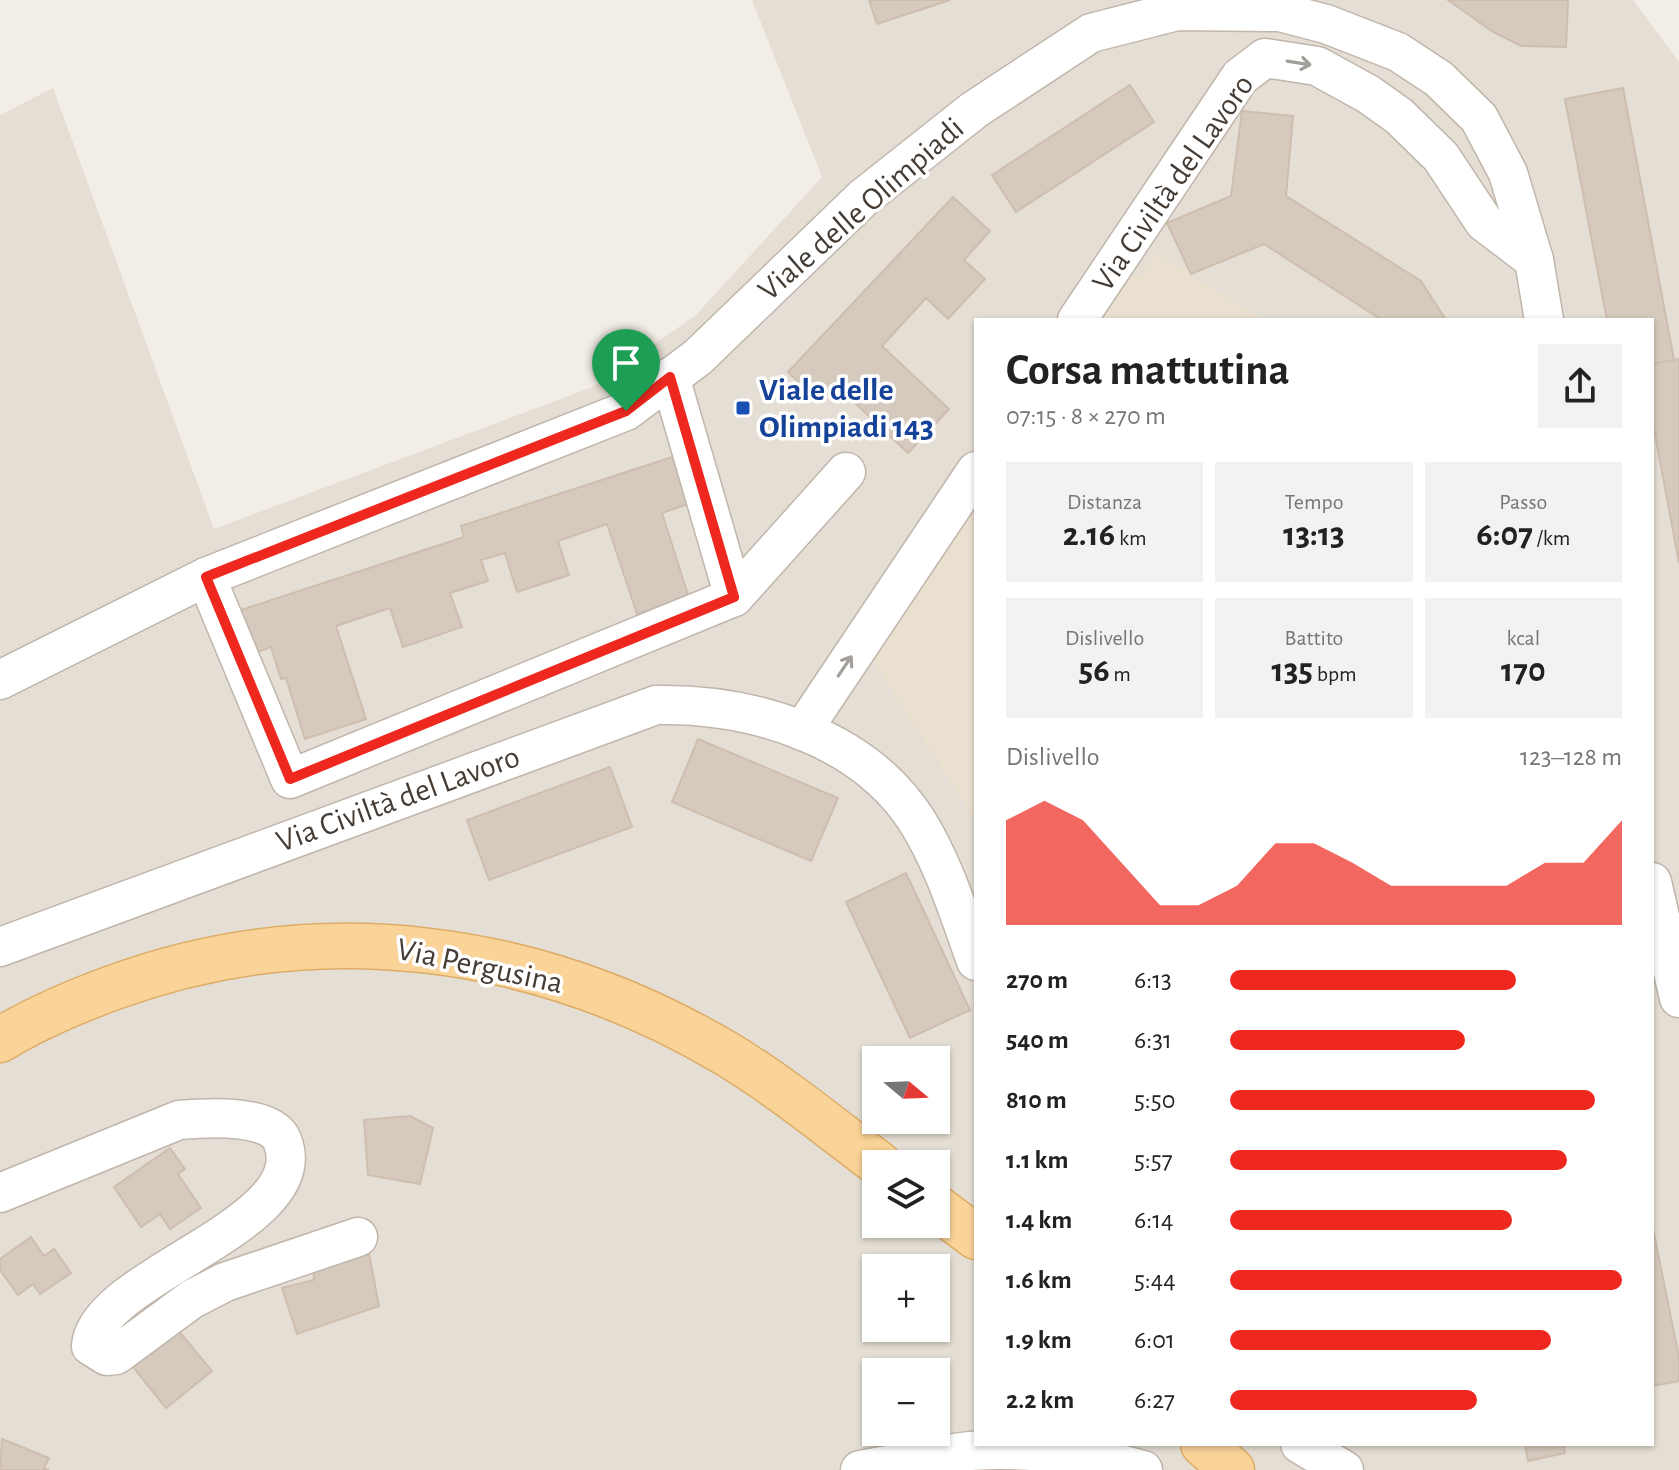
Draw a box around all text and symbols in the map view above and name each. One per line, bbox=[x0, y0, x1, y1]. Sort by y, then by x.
one-way arrow bbox=[1286, 57, 1311, 72]
street label: Via Civiltà del Lavoro bbox=[1086, 69, 1260, 297]
street label: Viale delle Olimpiadi bbox=[752, 112, 970, 306]
pin bbox=[592, 329, 660, 411]
icon: arrive bbox=[604, 341, 648, 385]
button: share bbox=[1538, 344, 1622, 428]
text: Corsa mattutina bbox=[1006, 349, 1290, 393]
place label: Viale delle Olimpiadi 143 bbox=[759, 374, 934, 443]
marker: Viale delle Olimpiadi 143 bbox=[734, 399, 752, 417]
text: 07:15 · 8 × 270 m bbox=[1006, 403, 1166, 429]
text: Distanza bbox=[1067, 491, 1142, 513]
text: Tempo bbox=[1284, 491, 1344, 513]
text: Passo bbox=[1499, 491, 1547, 513]
text: 2.16 bbox=[1063, 518, 1115, 552]
text: 13:13 bbox=[1283, 518, 1345, 552]
text: 6:07 bbox=[1476, 518, 1533, 552]
text: km bbox=[1115, 527, 1147, 549]
text: /km bbox=[1533, 527, 1570, 549]
text: Dislivello bbox=[1065, 627, 1144, 649]
text: Battito bbox=[1285, 627, 1343, 649]
text: kcal bbox=[1507, 627, 1540, 649]
text: 56 bbox=[1078, 654, 1110, 688]
text: 135 bbox=[1271, 654, 1313, 688]
text: 170 bbox=[1501, 654, 1546, 688]
one-way arrow bbox=[837, 655, 853, 677]
text: m bbox=[1110, 663, 1131, 685]
text: bpm bbox=[1313, 663, 1357, 685]
street label: Via Civiltà del Lavoro bbox=[272, 740, 524, 858]
text: Dislivello bbox=[1006, 744, 1100, 770]
text: 123–128 m bbox=[1520, 744, 1622, 770]
street label: Via Pergusina bbox=[394, 933, 566, 999]
text: 270 m bbox=[1006, 967, 1068, 993]
text: 6:13 bbox=[1134, 967, 1172, 993]
text: 540 m bbox=[1006, 1027, 1069, 1053]
text: 6:31 bbox=[1134, 1027, 1172, 1053]
north arrow bbox=[862, 1046, 950, 1134]
map controls bbox=[862, 1046, 950, 1446]
text: 810 m bbox=[1006, 1087, 1067, 1113]
text: 5:50 bbox=[1134, 1087, 1175, 1113]
text: 1.1 km bbox=[1006, 1147, 1068, 1173]
text: 5:57 bbox=[1134, 1147, 1173, 1173]
button: layers bbox=[862, 1150, 950, 1238]
text: 1.4 km bbox=[1006, 1207, 1072, 1233]
text: 6:14 bbox=[1134, 1207, 1174, 1233]
button: + bbox=[862, 1254, 950, 1342]
text: 1.6 km bbox=[1006, 1267, 1072, 1293]
text: 5:44 bbox=[1134, 1267, 1176, 1293]
text: 1.9 km bbox=[1006, 1327, 1072, 1353]
text: 6:01 bbox=[1134, 1327, 1175, 1353]
button: − bbox=[862, 1358, 950, 1446]
text: 2.2 km bbox=[1006, 1387, 1074, 1413]
text: 6:27 bbox=[1134, 1387, 1175, 1413]

